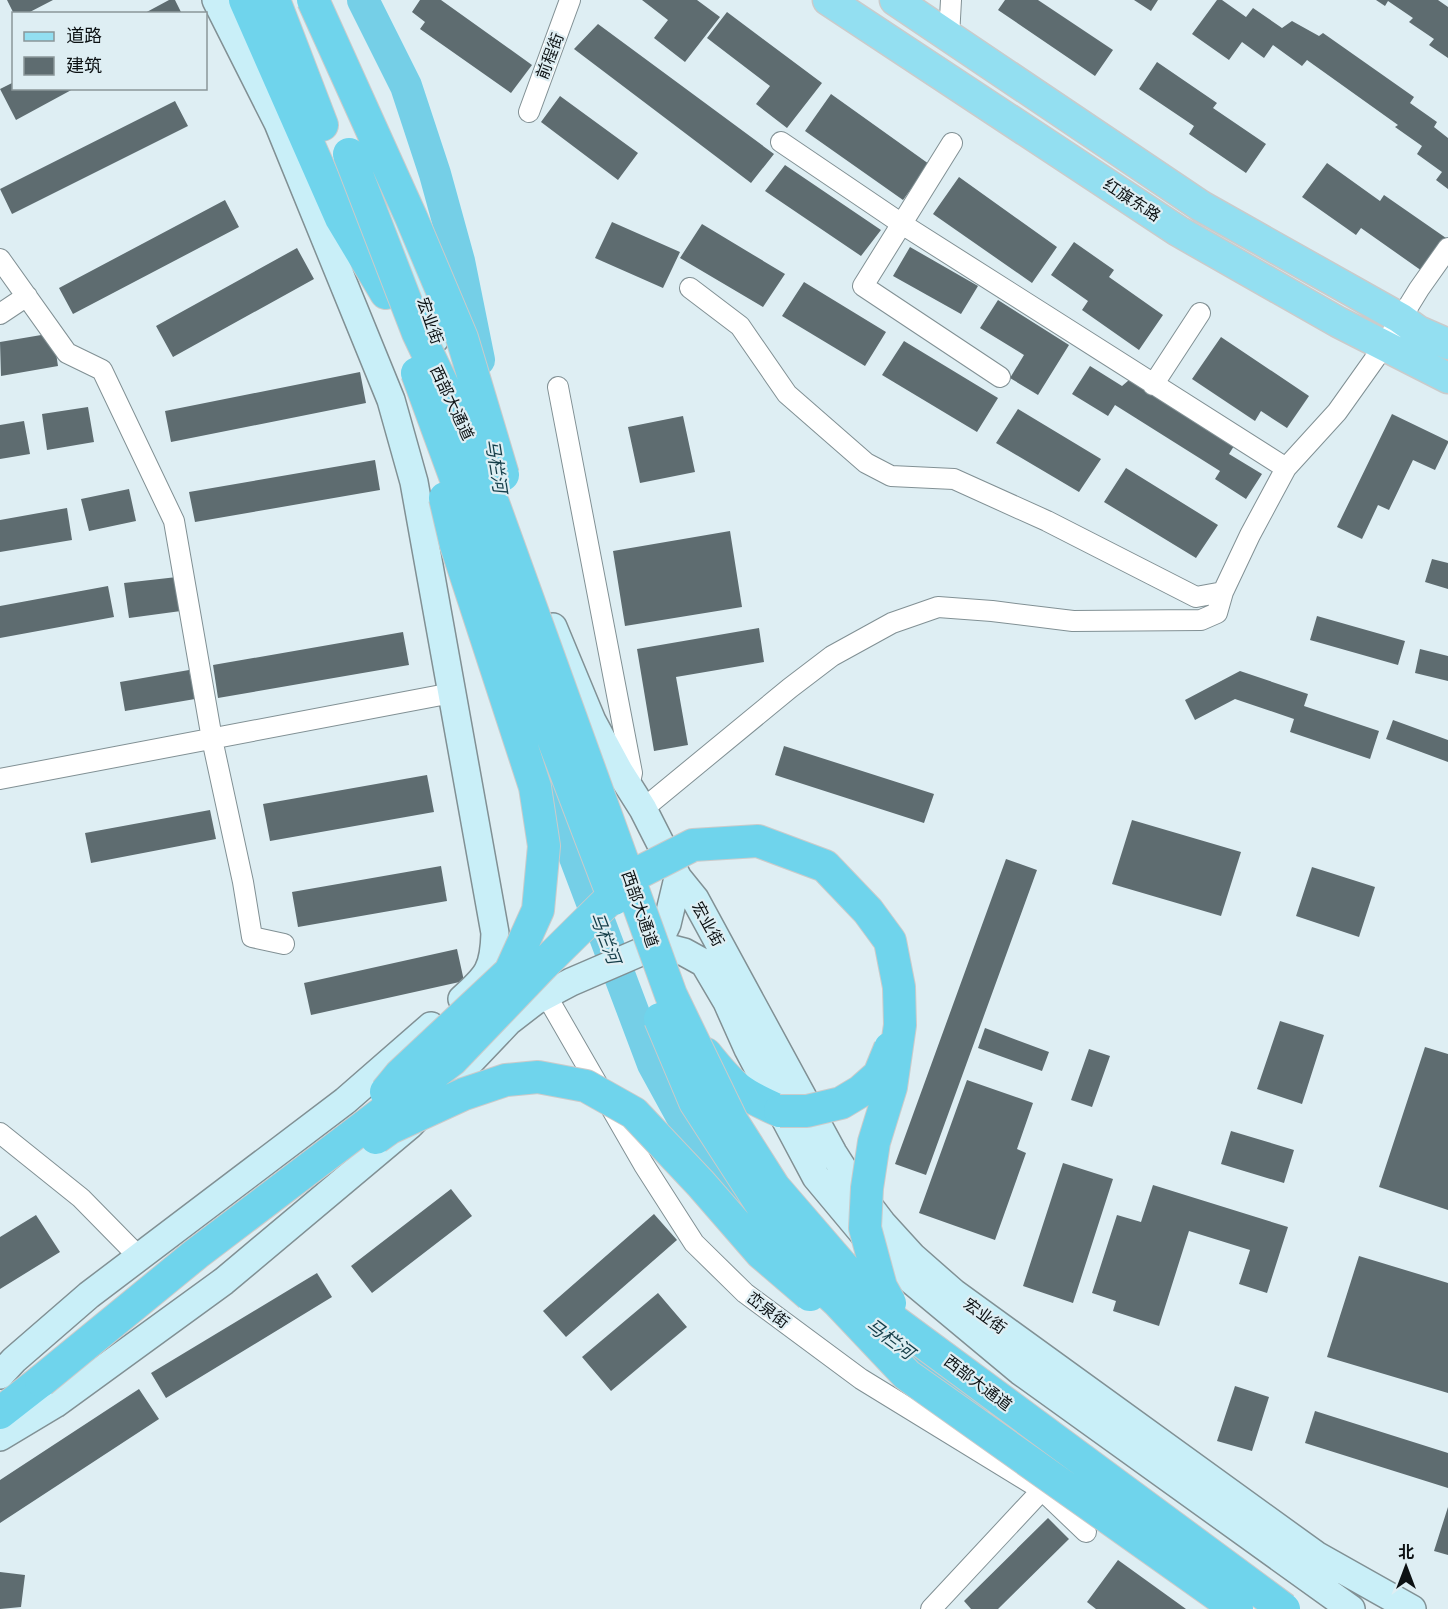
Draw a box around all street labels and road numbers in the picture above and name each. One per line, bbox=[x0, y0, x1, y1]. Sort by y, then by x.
street label: 前程街 bbox=[533, 31, 567, 81]
street label: 红旗东路 bbox=[1101, 175, 1163, 225]
street label: 宏业街 bbox=[414, 296, 446, 346]
street label: 西部大通道 bbox=[427, 363, 477, 443]
street label: 西部大通道 bbox=[619, 868, 661, 950]
street label: 宏业街 bbox=[689, 899, 727, 949]
street label: 峦泉街 bbox=[744, 1289, 792, 1331]
street label: 宏业街 bbox=[961, 1295, 1009, 1337]
street label: 西部大通道 bbox=[941, 1352, 1015, 1414]

